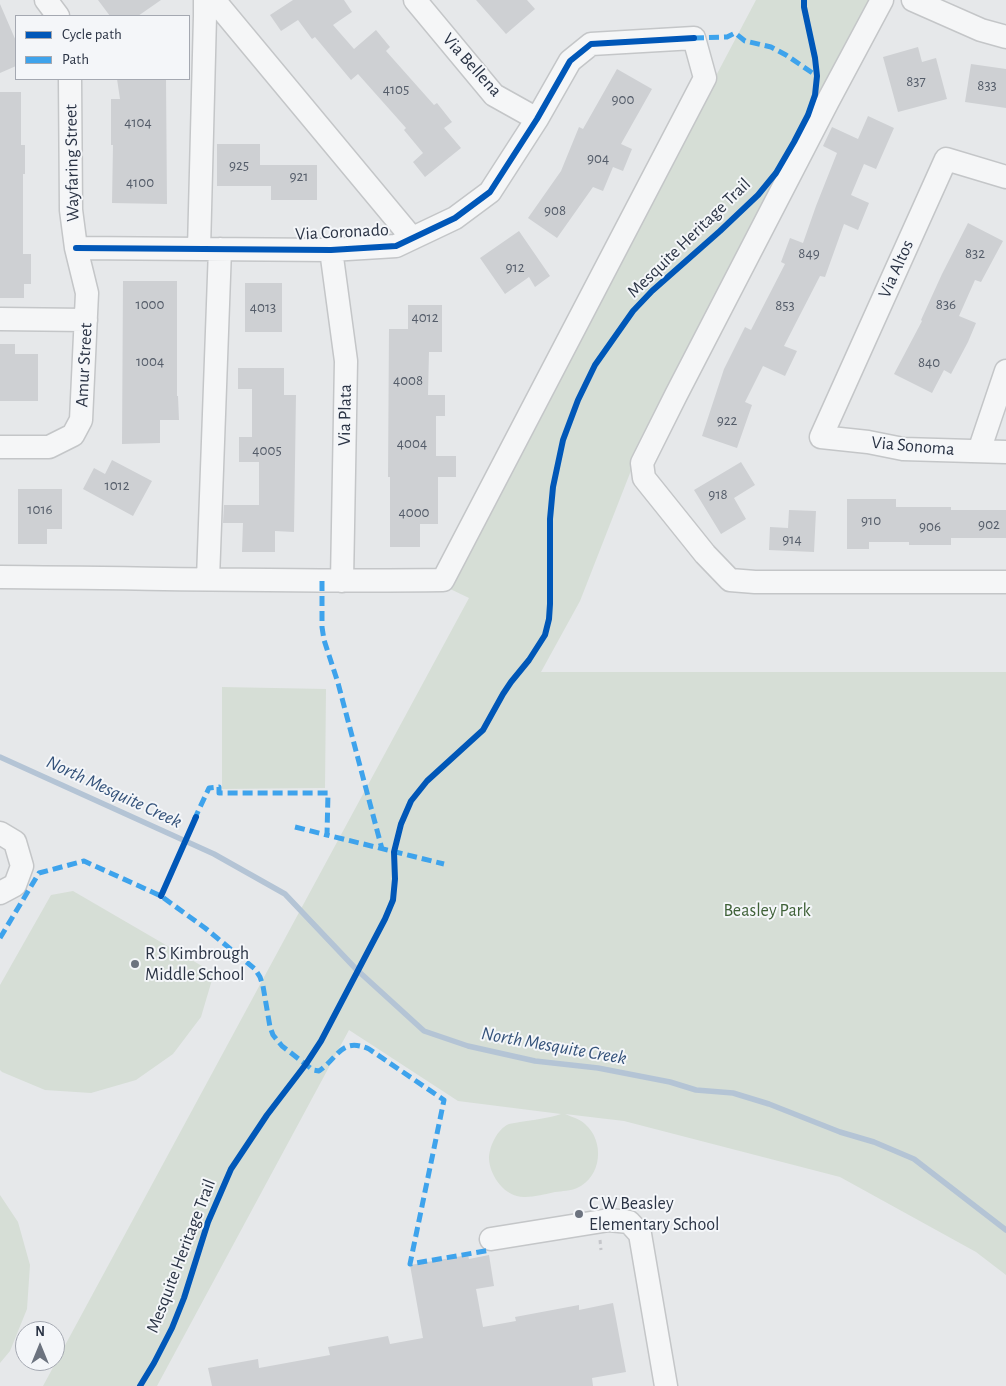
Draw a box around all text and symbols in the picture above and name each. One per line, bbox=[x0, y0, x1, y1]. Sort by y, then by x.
legend bbox=[15, 15, 190, 80]
text: Cycle path bbox=[62, 27, 122, 42]
street label: Via Bellena bbox=[438, 29, 506, 101]
text: Path bbox=[62, 52, 89, 67]
house number: 837 bbox=[906, 72, 926, 90]
house number: 833 bbox=[977, 76, 997, 94]
house number: 4105 bbox=[383, 80, 409, 98]
house number: 900 bbox=[612, 90, 634, 108]
street label: Wayfaring Street bbox=[60, 104, 84, 222]
house number: 4104 bbox=[124, 113, 152, 131]
house number: 904 bbox=[587, 149, 609, 167]
house number: 925 bbox=[229, 156, 249, 174]
house number: 921 bbox=[289, 167, 309, 185]
house number: 4100 bbox=[126, 173, 154, 191]
street label: Mesquite Heritage Trail bbox=[623, 174, 755, 302]
house number: 908 bbox=[544, 201, 566, 219]
street label: Via Coronado bbox=[295, 219, 389, 245]
street label: Via Altos bbox=[874, 236, 918, 302]
house number: 849 bbox=[798, 244, 820, 262]
house number: 832 bbox=[965, 244, 985, 262]
house number: 912 bbox=[505, 258, 525, 276]
house number: 1000 bbox=[136, 295, 164, 313]
house number: 836 bbox=[936, 295, 956, 313]
house number: 853 bbox=[775, 296, 795, 314]
house number: 4013 bbox=[250, 298, 276, 316]
house number: 4012 bbox=[411, 308, 439, 326]
street label: Amur Street bbox=[71, 322, 97, 408]
house number: 1004 bbox=[136, 352, 164, 370]
house number: 840 bbox=[918, 353, 940, 371]
house number: 4008 bbox=[393, 371, 423, 389]
street label: Via Plata bbox=[334, 384, 356, 446]
house number: 922 bbox=[717, 411, 737, 429]
street label: Via Sonoma bbox=[871, 432, 955, 460]
house number: 4004 bbox=[397, 434, 427, 452]
house number: 4005 bbox=[252, 441, 282, 459]
house number: 1012 bbox=[104, 476, 130, 494]
house number: 918 bbox=[708, 485, 728, 503]
house number: 1016 bbox=[27, 500, 53, 518]
house number: 4000 bbox=[399, 503, 429, 521]
house number: 910 bbox=[861, 511, 881, 529]
house number: 902 bbox=[978, 515, 1000, 533]
house number: 906 bbox=[919, 517, 941, 535]
house number: 914 bbox=[782, 530, 802, 548]
water label: North Mesquite Creek bbox=[43, 751, 185, 833]
park label: Beasley Park bbox=[723, 900, 811, 922]
place label: R S Kimbrough Middle School bbox=[145, 943, 249, 986]
marker: R S Kimbrough Middle School bbox=[129, 958, 141, 970]
water label: North Mesquite Creek bbox=[480, 1022, 628, 1070]
street label: Mesquite Heritage Trail bbox=[142, 1176, 220, 1336]
place label: C W Beasley Elementary School bbox=[589, 1193, 719, 1236]
marker: C W Beasley Elementary School bbox=[573, 1208, 585, 1220]
north arrow bbox=[15, 1321, 65, 1371]
text: N bbox=[35, 1325, 45, 1339]

